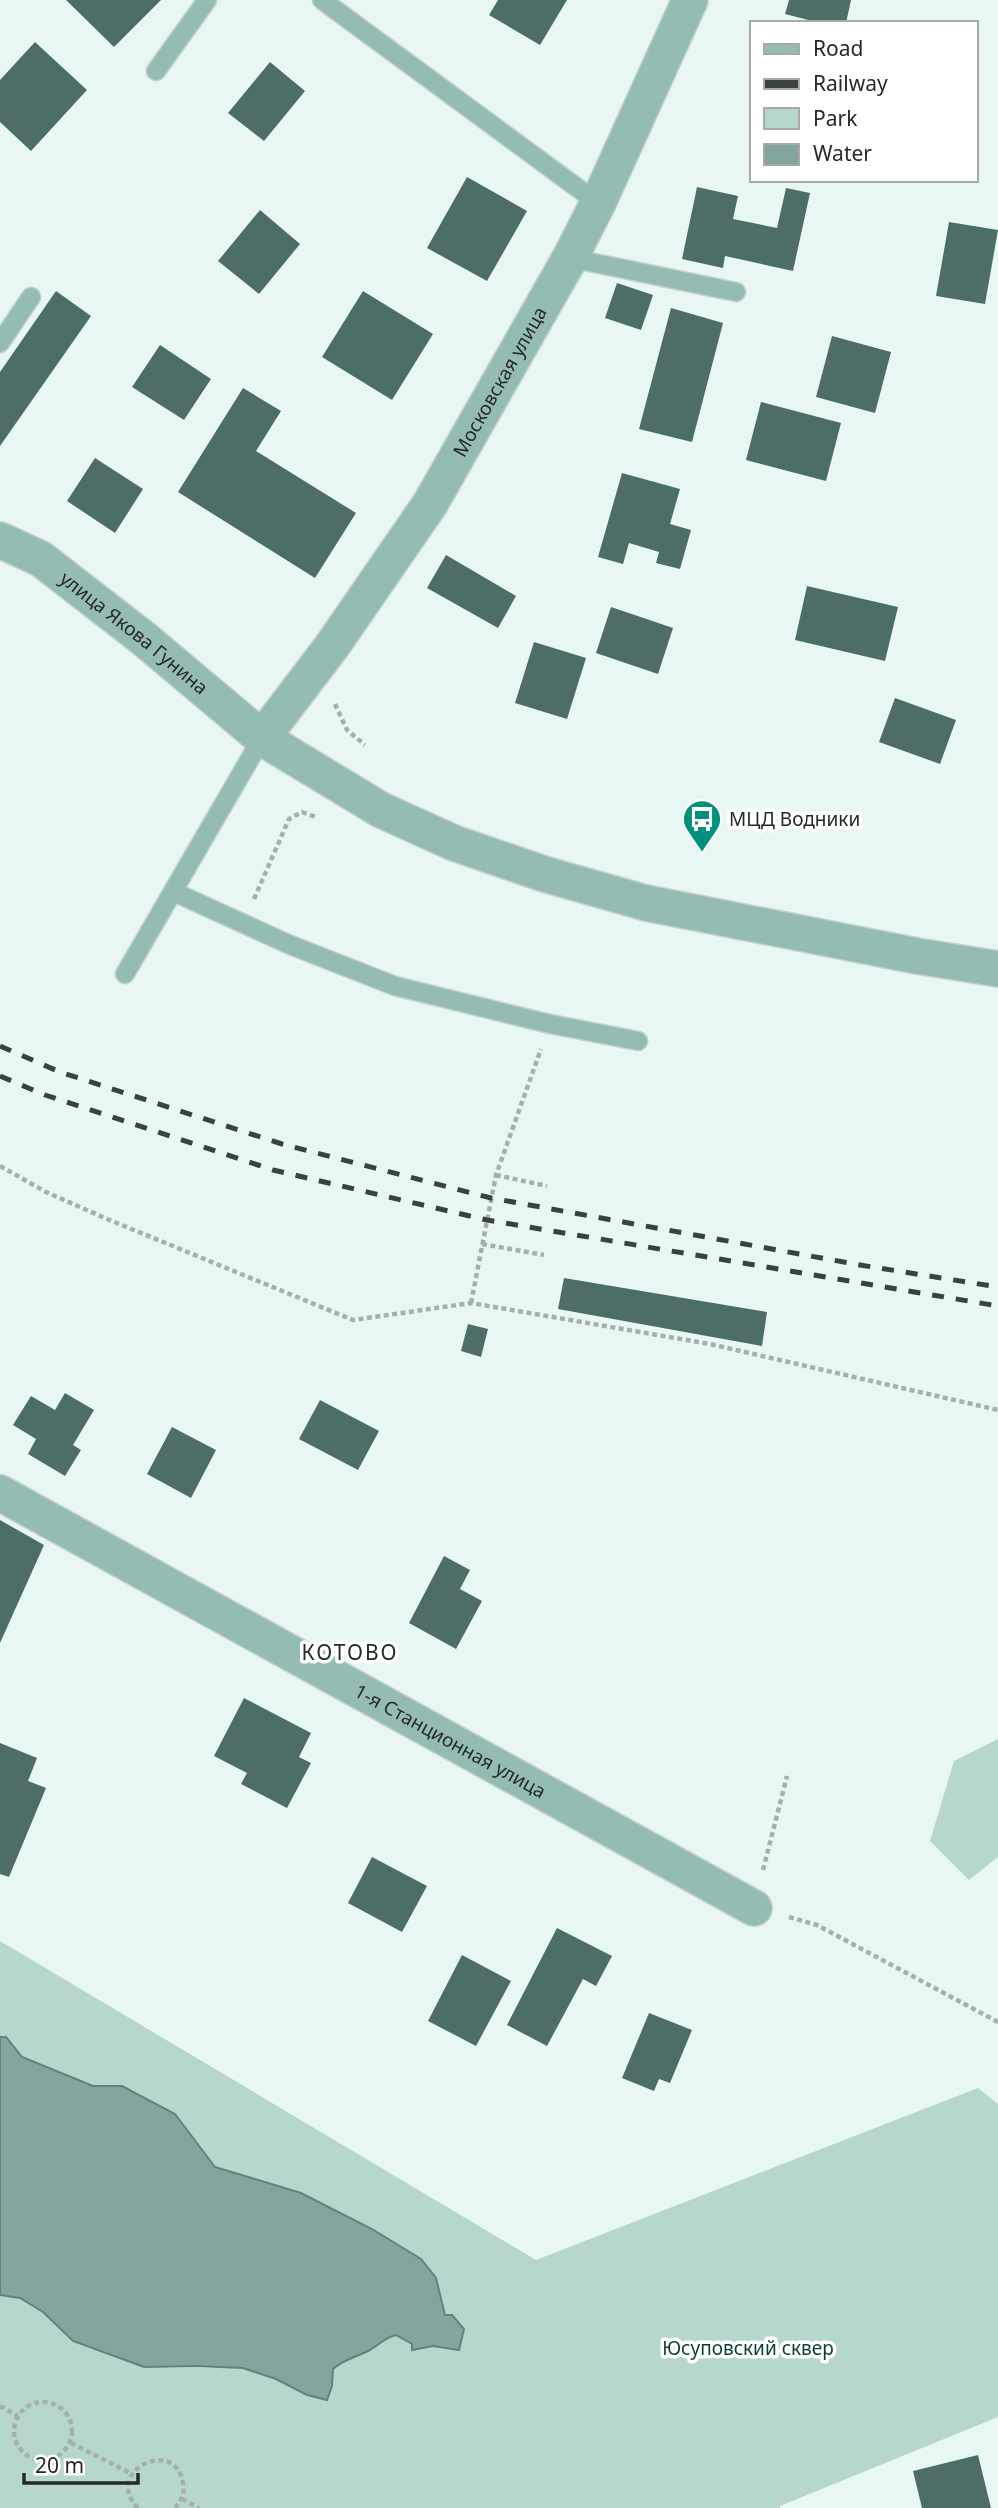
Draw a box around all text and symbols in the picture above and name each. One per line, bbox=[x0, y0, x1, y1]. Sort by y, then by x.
legend bbox=[750, 21, 977, 182]
text: Road bbox=[813, 34, 863, 62]
text: Railway bbox=[813, 69, 888, 97]
text: Park bbox=[813, 104, 858, 132]
text: Water bbox=[813, 139, 872, 167]
street label: Московская улица bbox=[447, 302, 553, 462]
street label: улица Якова Гунина bbox=[55, 565, 214, 700]
bus stop icon: МЦД Водники bbox=[681, 798, 723, 853]
place label: МЦД Водники bbox=[729, 806, 860, 832]
district label: КОТОВО bbox=[301, 1638, 399, 1666]
street label: 1-я Станционная улица bbox=[350, 1678, 551, 1804]
park label: Юсуповский сквер bbox=[662, 2335, 834, 2361]
scale bar bbox=[24, 2442, 138, 2486]
text: 20 m bbox=[35, 2451, 84, 2479]

